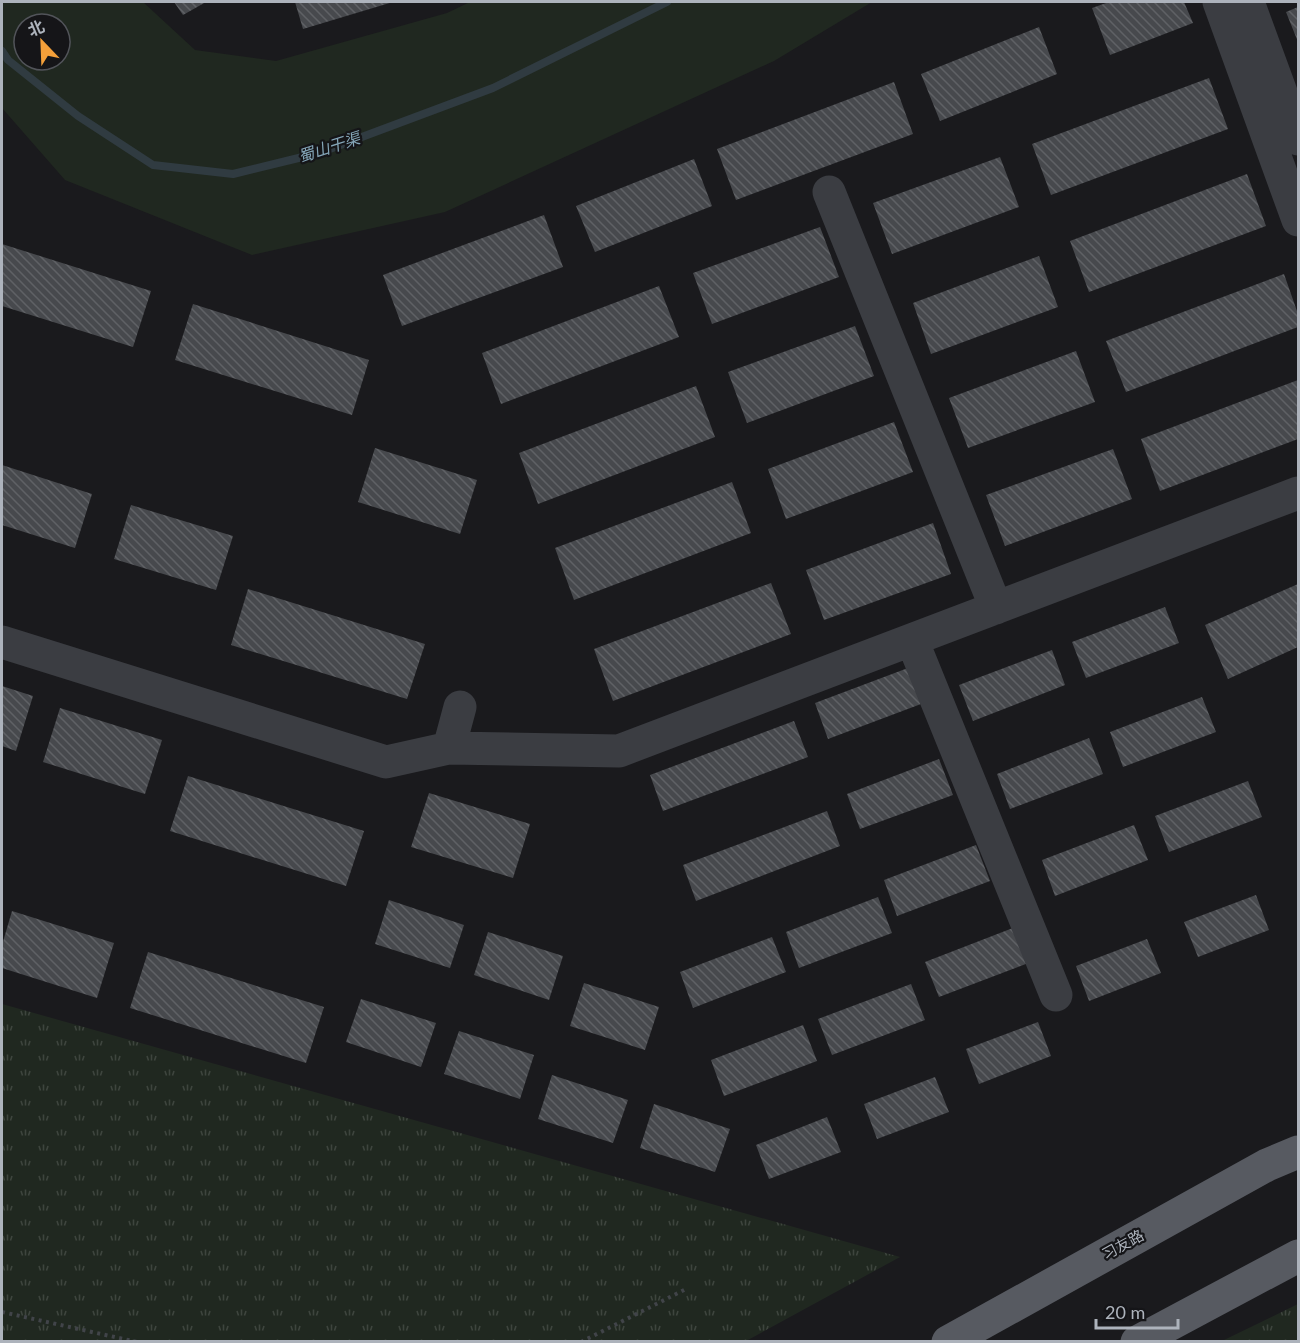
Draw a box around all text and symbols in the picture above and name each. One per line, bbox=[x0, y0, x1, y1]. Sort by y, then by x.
north arrow bbox=[12, 12, 72, 72]
text: 北 bbox=[25, 16, 47, 40]
water label: 蜀山干渠 bbox=[295, 127, 364, 165]
street label: 习友路 bbox=[1098, 1225, 1147, 1263]
scale bar bbox=[1096, 1292, 1178, 1330]
text: 20 m bbox=[1105, 1301, 1145, 1323]

